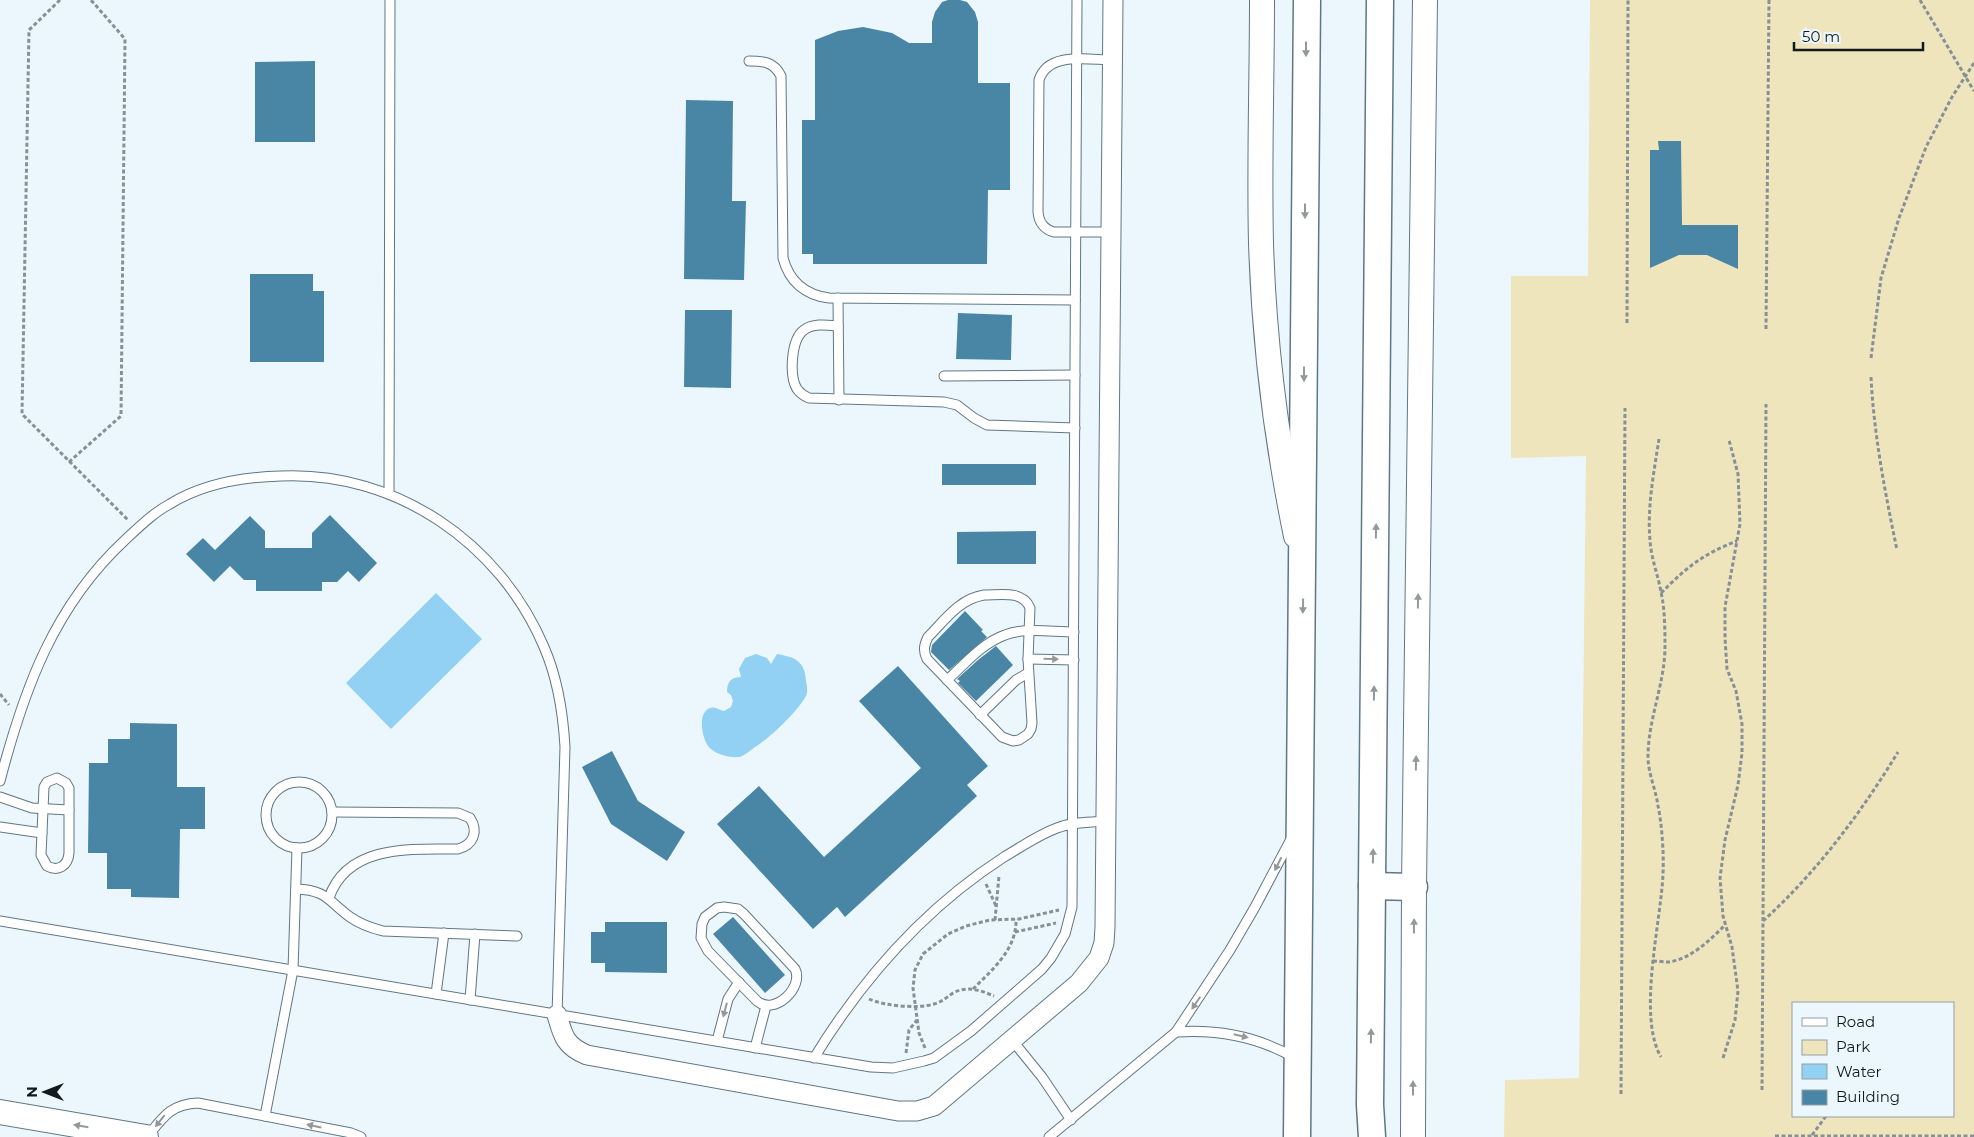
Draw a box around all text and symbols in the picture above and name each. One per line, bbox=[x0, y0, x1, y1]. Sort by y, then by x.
scale bar bbox=[1794, 20, 1923, 52]
text: 50 m bbox=[1802, 27, 1840, 46]
one-way arrow bbox=[1302, 41, 1310, 57]
one-way arrow bbox=[1301, 203, 1309, 219]
one-way arrow bbox=[1300, 366, 1308, 382]
one-way arrow bbox=[1372, 523, 1380, 539]
one-way arrow bbox=[1414, 593, 1422, 609]
one-way arrow bbox=[1298, 598, 1306, 614]
one-way arrow bbox=[1043, 656, 1059, 664]
one-way arrow bbox=[1370, 685, 1378, 701]
one-way arrow bbox=[1412, 755, 1420, 771]
one-way arrow bbox=[1369, 848, 1377, 864]
one-way arrow bbox=[1274, 856, 1282, 871]
one-way arrow bbox=[1410, 918, 1418, 934]
one-way arrow bbox=[1191, 997, 1200, 1010]
legend bbox=[1792, 1002, 1954, 1117]
one-way arrow bbox=[721, 1003, 729, 1018]
text: Road bbox=[1836, 1012, 1875, 1031]
one-way arrow bbox=[1367, 1028, 1375, 1044]
one-way arrow bbox=[1234, 1032, 1249, 1040]
text: Park bbox=[1836, 1037, 1870, 1056]
text: Water bbox=[1836, 1062, 1882, 1081]
north arrow bbox=[20, 1067, 70, 1117]
one-way arrow bbox=[1409, 1080, 1417, 1096]
text: N bbox=[23, 1086, 41, 1098]
text: Building bbox=[1836, 1087, 1900, 1106]
one-way arrow bbox=[154, 1115, 165, 1128]
one-way arrow bbox=[73, 1121, 89, 1129]
one-way arrow bbox=[306, 1122, 321, 1130]

